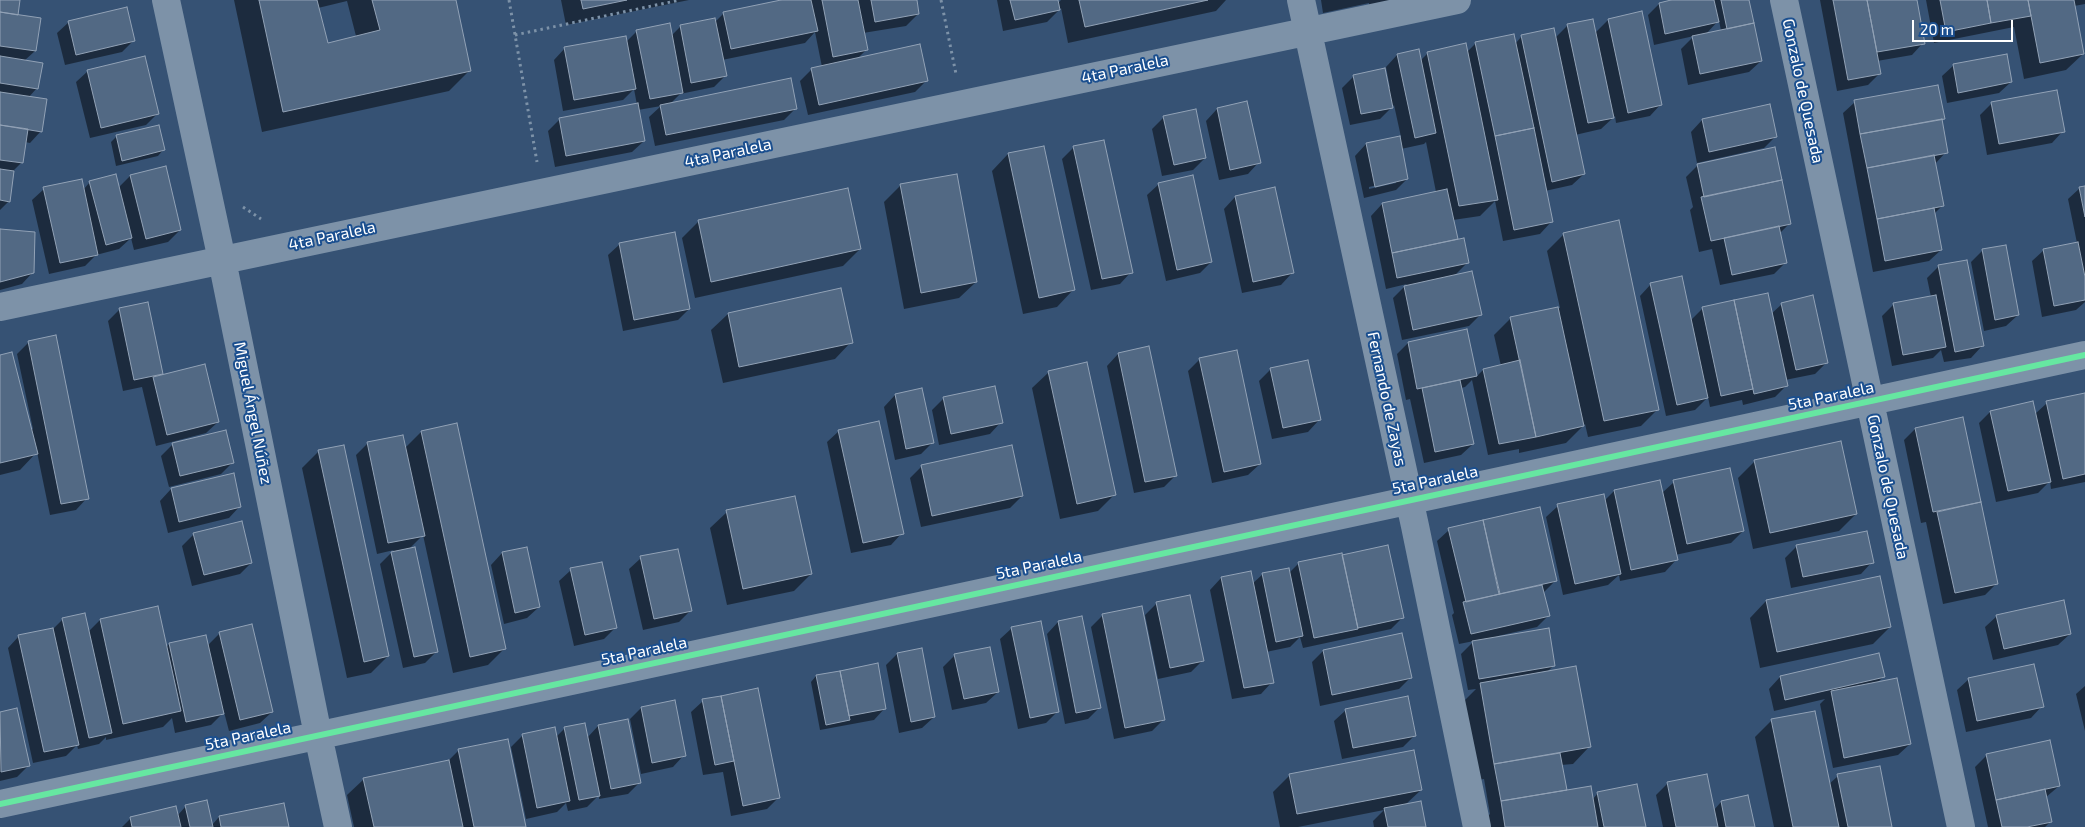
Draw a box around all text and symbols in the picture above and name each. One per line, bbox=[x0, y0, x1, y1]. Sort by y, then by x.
scale bar bbox=[1915, 10, 2016, 42]
street label: Gonzalo de Quesada bbox=[1778, 17, 1828, 165]
text: 20 m bbox=[1920, 20, 1954, 38]
street label: 4ta Paralela bbox=[1080, 50, 1170, 88]
street label: 4ta Paralela bbox=[683, 134, 773, 172]
street label: 4ta Paralela bbox=[287, 217, 377, 255]
street label: Fernando de Zayas bbox=[1363, 330, 1411, 468]
street label: Miguel Ángel Núñez bbox=[230, 340, 276, 486]
street label: 5ta Paralela bbox=[1786, 378, 1876, 414]
street label: Gonzalo de Quesada bbox=[1863, 413, 1913, 561]
street label: 5ta Paralela bbox=[1390, 462, 1480, 498]
street label: 5ta Paralela bbox=[994, 547, 1084, 583]
street label: 5ta Paralela bbox=[599, 633, 689, 669]
street label: 5ta Paralela bbox=[203, 718, 293, 754]

